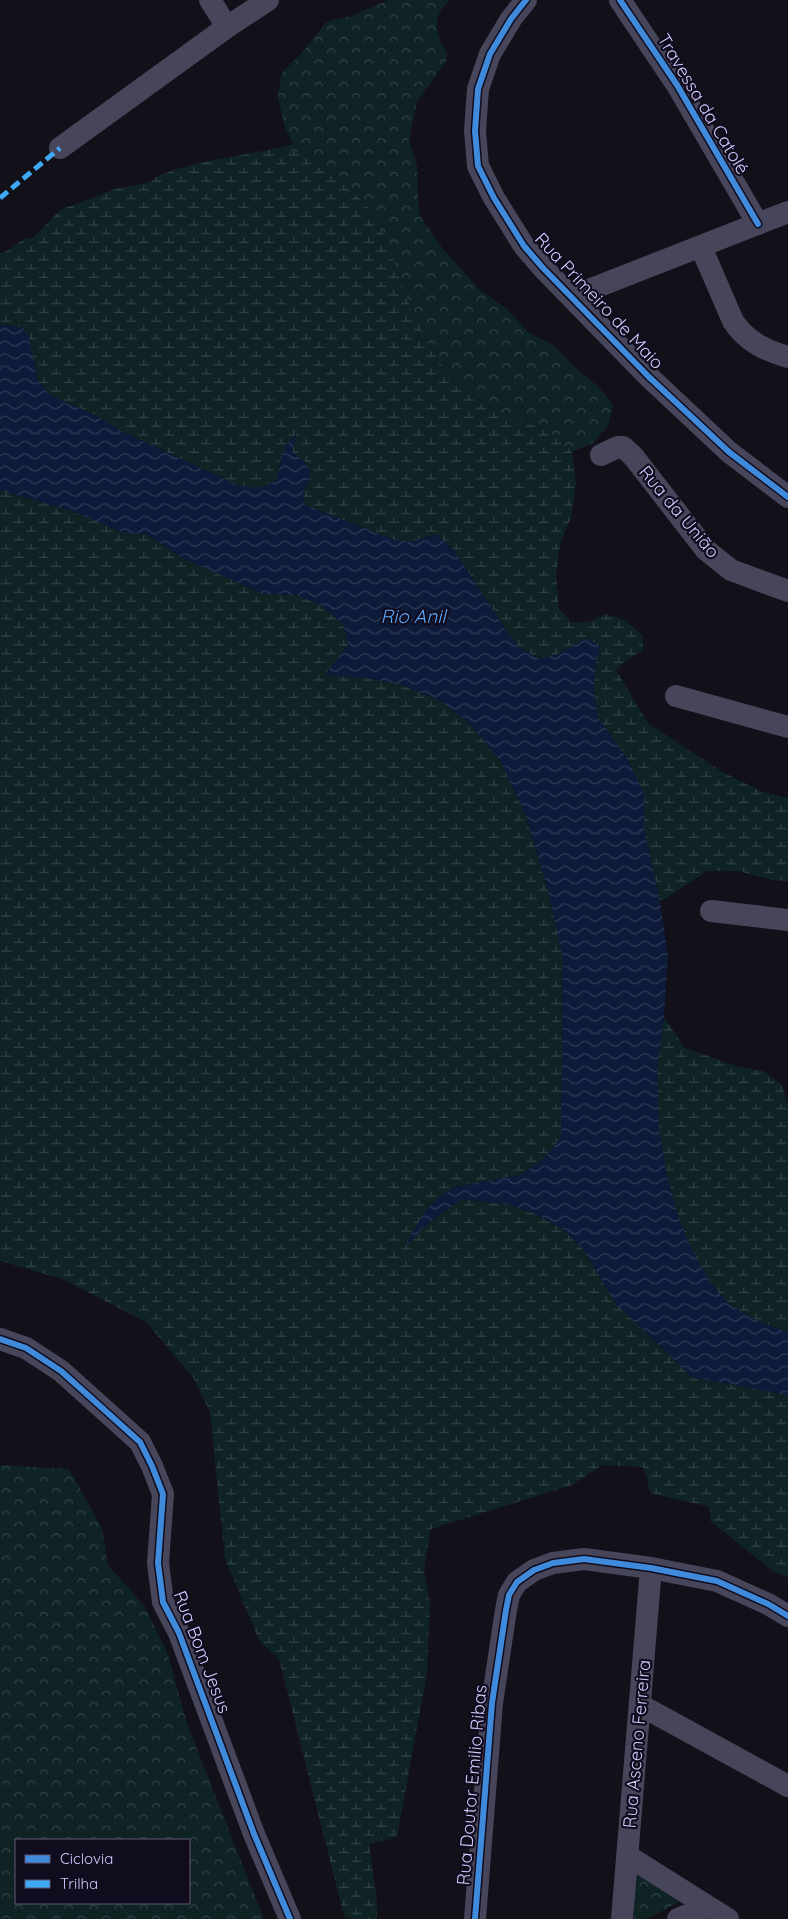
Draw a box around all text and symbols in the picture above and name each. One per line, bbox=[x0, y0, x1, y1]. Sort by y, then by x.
street label: Travessa da Catolé bbox=[652, 29, 755, 178]
street label: Rua Primeiro de Maio bbox=[530, 227, 669, 374]
street label: Rua da União bbox=[634, 461, 725, 563]
water label: Rio Anil bbox=[380, 604, 448, 628]
street label: Rua Bom Jesus bbox=[169, 1587, 236, 1716]
street label: Rua Asceno Ferreira bbox=[618, 1659, 655, 1829]
street label: Rua Doutor Emilio Ribas bbox=[451, 1684, 492, 1886]
legend bbox=[15, 1839, 190, 1904]
text: Ciclovia bbox=[60, 1849, 113, 1868]
text: Trilha bbox=[60, 1874, 98, 1893]

